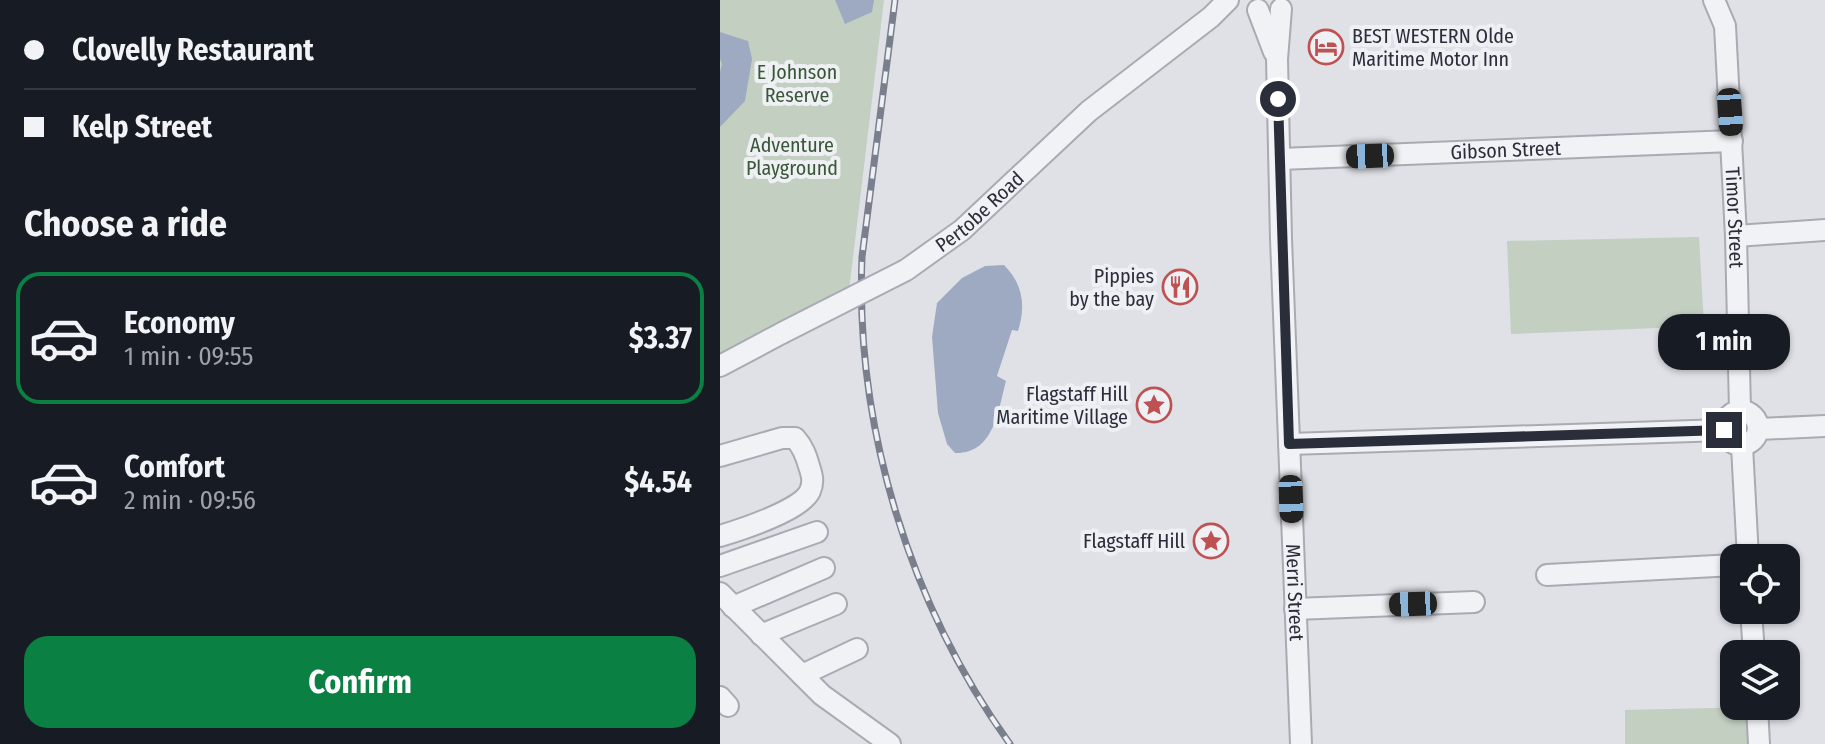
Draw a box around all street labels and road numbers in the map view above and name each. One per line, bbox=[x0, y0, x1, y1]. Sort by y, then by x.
street label: Gibson Street bbox=[1450, 136, 1562, 164]
street label: Pertobe Road bbox=[931, 166, 1029, 257]
street label: Timor Street bbox=[1720, 166, 1749, 269]
street label: Merri Street bbox=[1281, 544, 1309, 642]

